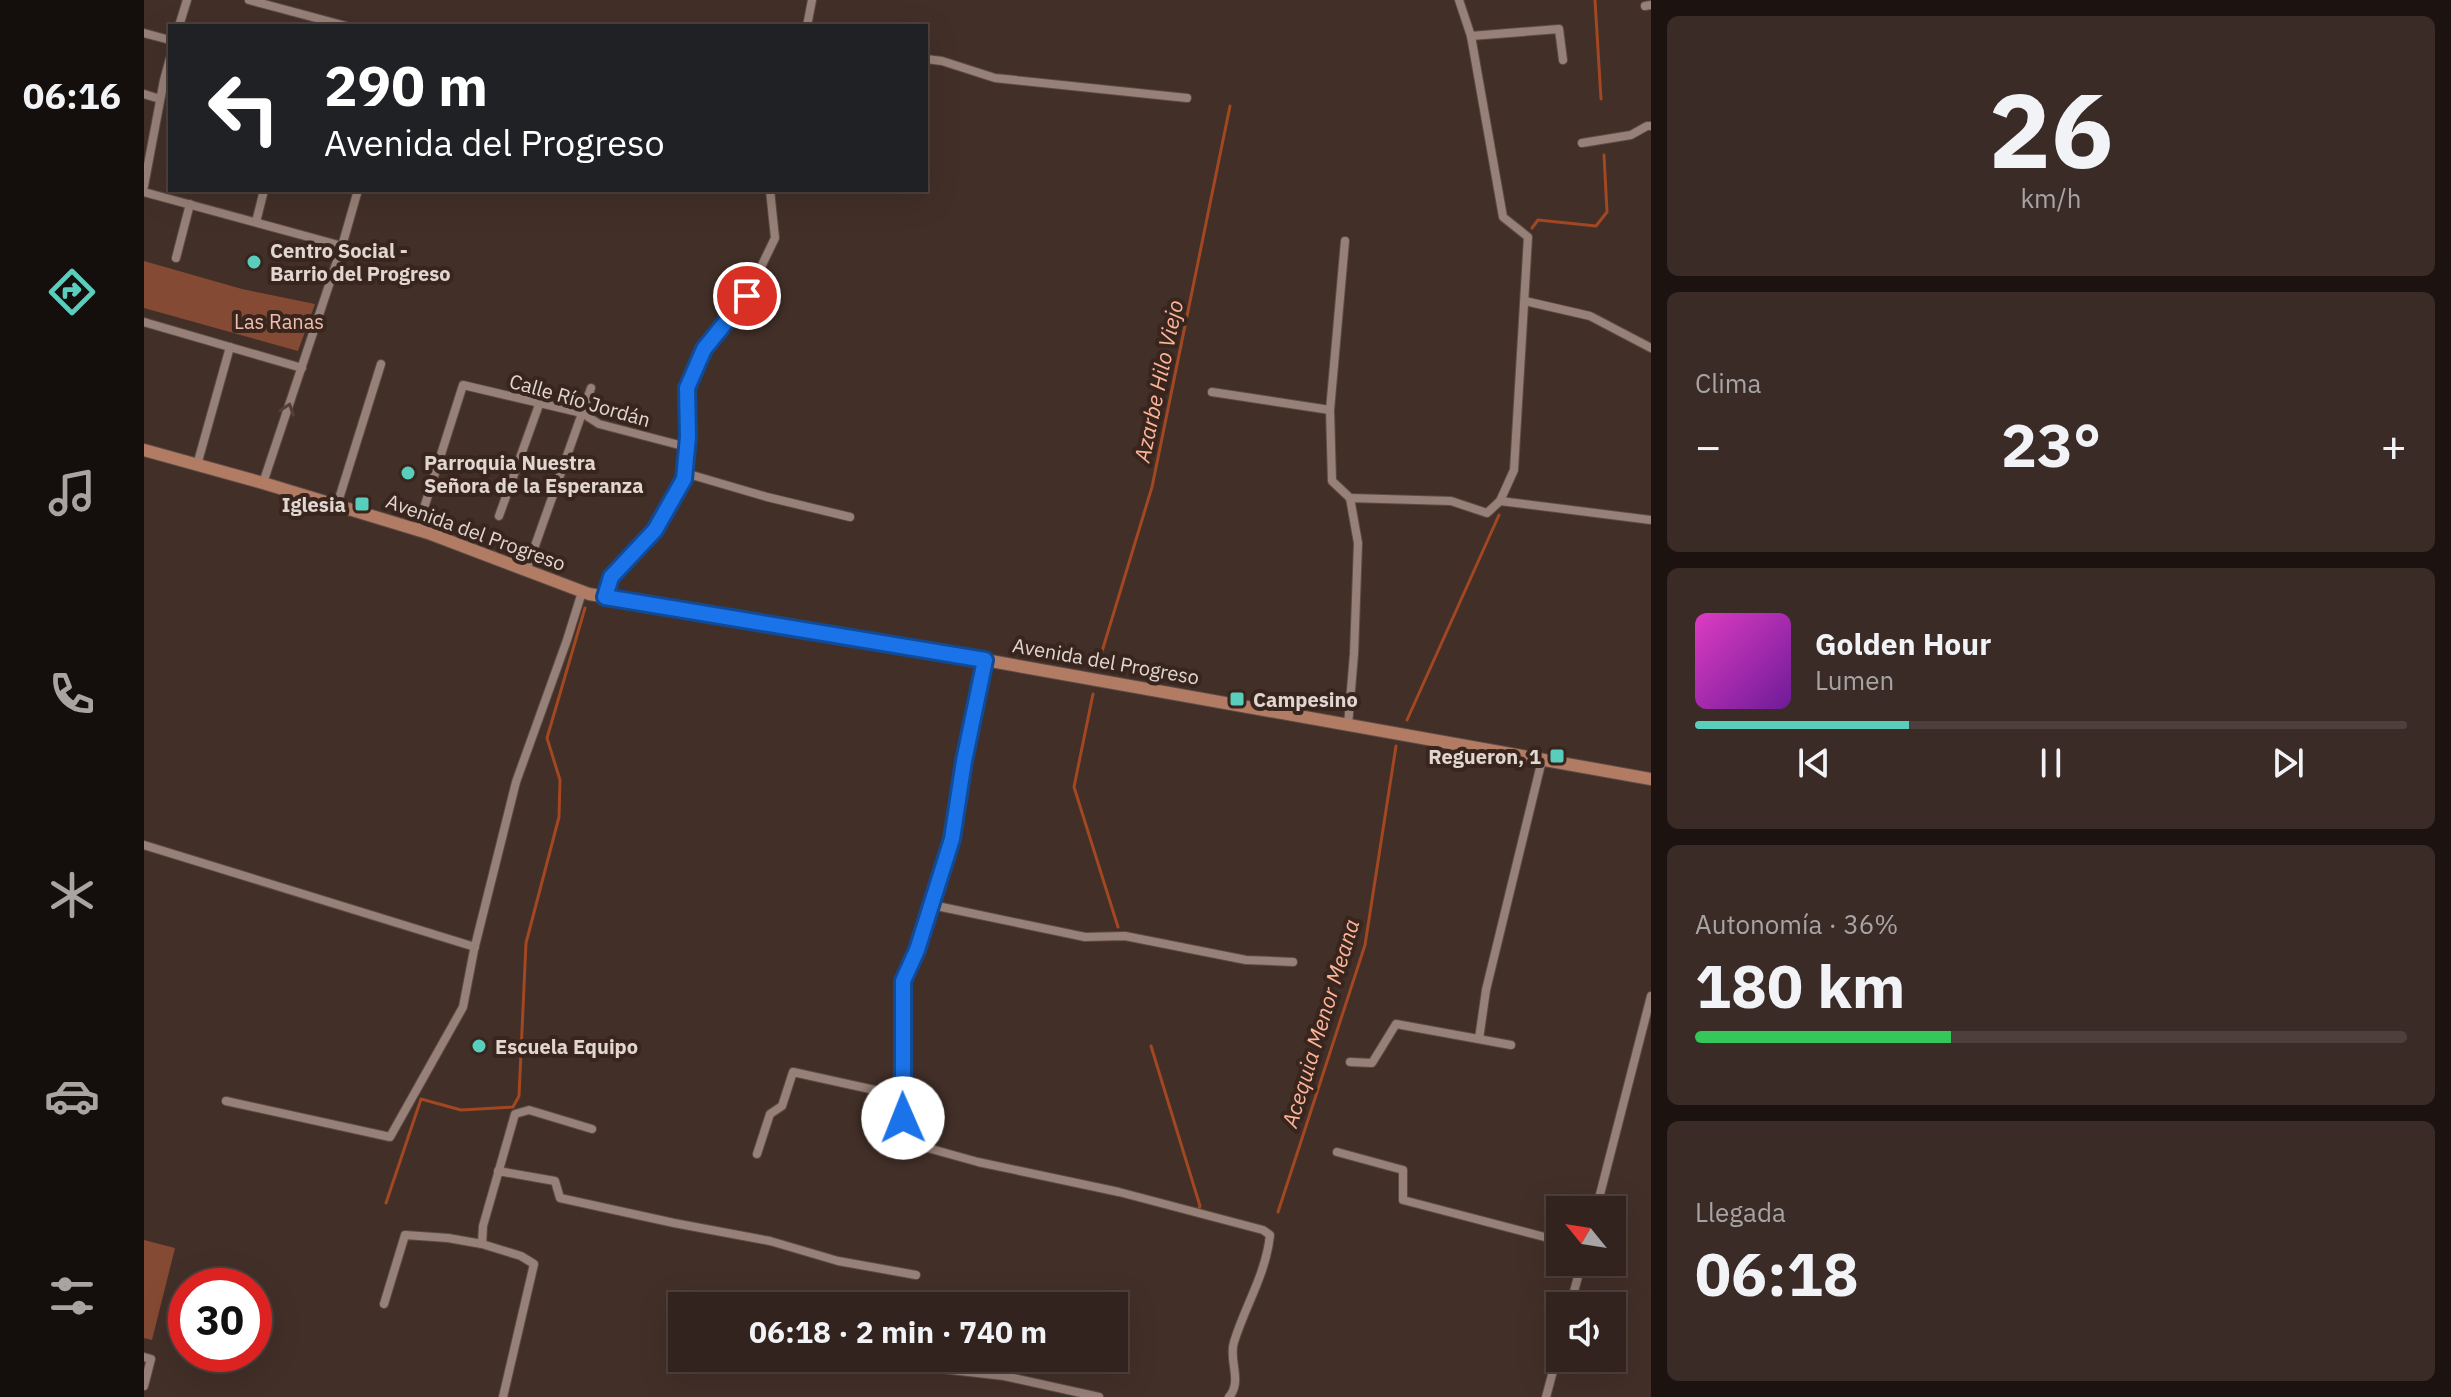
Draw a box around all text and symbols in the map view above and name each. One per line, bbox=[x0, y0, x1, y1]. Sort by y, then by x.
text: 290 m bbox=[324, 49, 488, 121]
icon: left bbox=[192, 56, 296, 160]
text: 26 bbox=[1989, 61, 2113, 197]
text: 06:16 bbox=[23, 72, 121, 119]
text: Avenida del Progreso bbox=[324, 119, 665, 166]
text: km/h bbox=[2020, 181, 2082, 215]
place label: Centro Social - Barrio del Progreso bbox=[270, 237, 451, 287]
marker: Centro Social - Barrio del Progreso bbox=[245, 253, 263, 271]
pin bbox=[713, 262, 781, 330]
icon: directions bbox=[44, 264, 100, 320]
icon: arrive bbox=[725, 274, 769, 318]
water label: Azarbe Hilo Viejo bbox=[1126, 297, 1189, 466]
park label: Las Ranas bbox=[234, 308, 324, 335]
text: Clima bbox=[1695, 366, 1761, 400]
street label: Calle Río Jordán bbox=[506, 367, 654, 433]
one-way arrow bbox=[278, 403, 294, 417]
text: 23° bbox=[2001, 405, 2101, 484]
text: − bbox=[1695, 417, 1721, 474]
text: + bbox=[2381, 417, 2407, 474]
place label: Parroquia Nuestra Señora de la Esperanza bbox=[424, 449, 644, 499]
marker: Parroquia Nuestra Señora de la Esperanza bbox=[399, 464, 417, 482]
icon: music bbox=[44, 465, 100, 521]
street label: Avenida del Progreso bbox=[382, 487, 570, 577]
place label: Iglesia bbox=[282, 491, 346, 518]
marker: Iglesia bbox=[353, 495, 371, 513]
text: Golden Hour bbox=[1815, 624, 1991, 663]
street label: Avenida del Progreso bbox=[1010, 631, 1202, 691]
text: Lumen bbox=[1815, 663, 1894, 697]
icon: phone bbox=[44, 666, 100, 722]
place label: Campesino bbox=[1253, 686, 1358, 713]
marker: Campesino bbox=[1228, 690, 1246, 708]
icon: previous bbox=[1792, 741, 1836, 785]
icon: pause bbox=[2029, 741, 2073, 785]
icon: next bbox=[2266, 741, 2310, 785]
place label: Regueron, 1 bbox=[1428, 743, 1541, 770]
marker: Regueron, 1 bbox=[1548, 747, 1566, 765]
icon: climate bbox=[44, 867, 100, 923]
text: Autonomía · 36% bbox=[1695, 907, 1898, 941]
water label: Acequia Menor Meana bbox=[1274, 915, 1366, 1132]
text: 180 km bbox=[1695, 946, 1905, 1025]
place label: Escuela Equipo bbox=[495, 1033, 638, 1060]
marker: Escuela Equipo bbox=[470, 1037, 488, 1055]
icon: car bbox=[44, 1068, 100, 1124]
position arrow bbox=[861, 1076, 945, 1160]
text: Llegada bbox=[1695, 1195, 1786, 1229]
north arrow bbox=[1546, 1196, 1626, 1276]
map controls bbox=[1546, 1196, 1626, 1372]
text: 06:18 bbox=[1695, 1234, 1859, 1313]
icon: filters bbox=[44, 1268, 100, 1324]
speed limit sign: 30 bbox=[168, 1268, 272, 1372]
button: sound bbox=[1546, 1292, 1626, 1372]
text: 06:18 · 2 min · 740 m bbox=[749, 1312, 1047, 1351]

